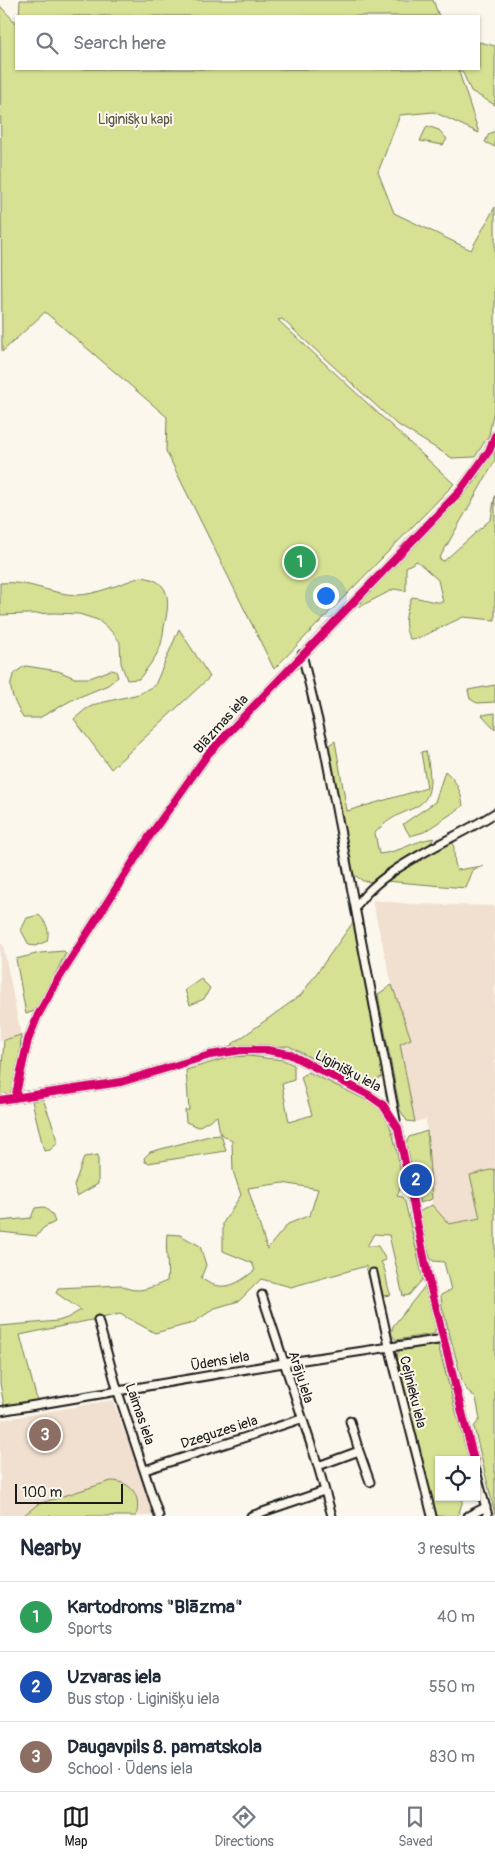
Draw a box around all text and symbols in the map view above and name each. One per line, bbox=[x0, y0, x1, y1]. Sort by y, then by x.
search box bbox=[15, 15, 480, 70]
icon: search bbox=[33, 29, 61, 57]
text: Search here bbox=[73, 31, 166, 55]
park label: Liginišķu kapi bbox=[98, 111, 173, 129]
pin: 1 bbox=[284, 543, 316, 581]
your location bbox=[313, 583, 339, 609]
street label: Blāzmas iela bbox=[190, 691, 252, 757]
street label: Liginišķu iela bbox=[312, 1046, 384, 1096]
pin: 2 bbox=[400, 1161, 432, 1199]
street label: Ūdens iela bbox=[189, 1347, 251, 1375]
street label: Arāju iela bbox=[285, 1349, 317, 1405]
street label: Ceļinieku iela bbox=[395, 1354, 430, 1430]
street label: Laimas iela bbox=[122, 1381, 158, 1447]
street label: Dzeguzes iela bbox=[178, 1412, 260, 1452]
pin: 3 bbox=[29, 1416, 61, 1454]
map controls bbox=[435, 1456, 480, 1501]
button: locate bbox=[435, 1456, 480, 1501]
scale bar bbox=[15, 1481, 122, 1504]
text: 100 m bbox=[22, 1484, 62, 1501]
text: Nearby bbox=[20, 1535, 81, 1562]
text: 3 results bbox=[417, 1539, 475, 1559]
text: Kartodroms "Blāzma" bbox=[67, 1595, 243, 1619]
text: 1 bbox=[33, 1607, 39, 1627]
text: 40 m bbox=[437, 1607, 475, 1627]
text: Sports bbox=[67, 1619, 112, 1639]
text: Uzvaras iela bbox=[67, 1665, 161, 1689]
text: 2 bbox=[32, 1677, 40, 1697]
text: 550 m bbox=[429, 1677, 475, 1697]
text: Bus stop · Liginišķu iela bbox=[67, 1689, 220, 1709]
text: Daugavpils 8. pamatskola bbox=[67, 1735, 262, 1759]
text: 3 bbox=[32, 1747, 40, 1767]
text: 830 m bbox=[429, 1747, 475, 1767]
text: School · Ūdens iela bbox=[67, 1759, 193, 1779]
tab: Map bbox=[62, 1803, 90, 1850]
tab: Directions bbox=[214, 1803, 274, 1850]
tab: Saved bbox=[398, 1803, 433, 1850]

